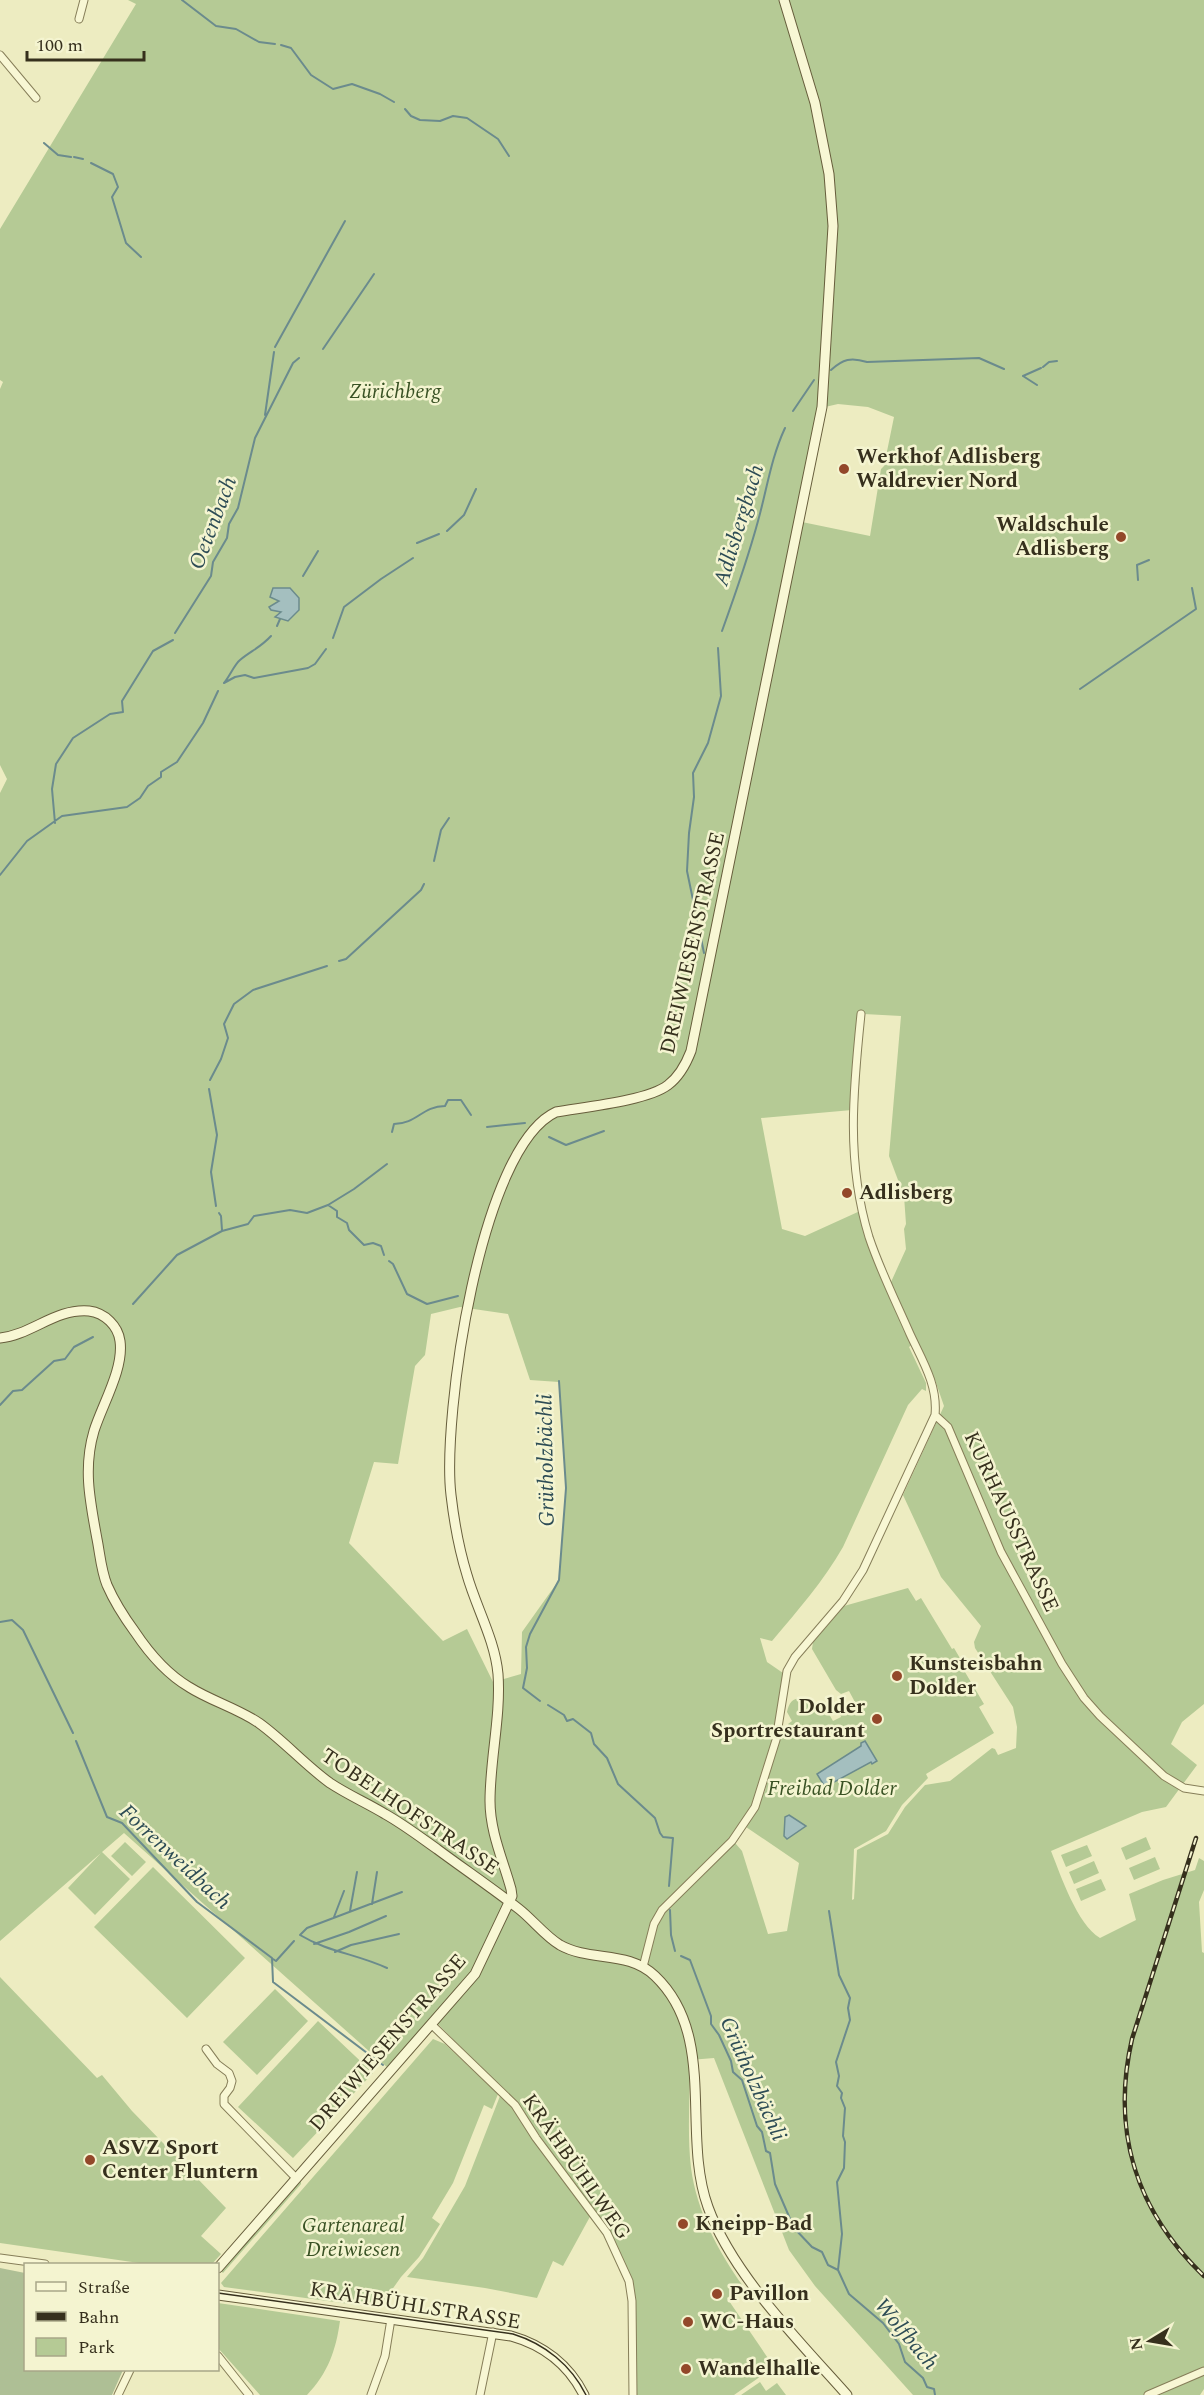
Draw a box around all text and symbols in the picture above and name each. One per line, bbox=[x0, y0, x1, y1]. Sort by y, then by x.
scale bar bbox=[27, 24, 144, 62]
text: 100 m bbox=[36, 32, 83, 59]
park label: Zürichberg bbox=[349, 376, 442, 408]
place label: Werkhof Adlisberg Waldrevier Nord bbox=[856, 441, 1041, 497]
water label: Adlisbergbach bbox=[705, 460, 773, 591]
marker: Werkhof Adlisberg Waldrevier Nord bbox=[837, 462, 851, 476]
water label: Oetenbach bbox=[180, 472, 246, 574]
place label: Waldschule Adlisberg bbox=[996, 509, 1109, 565]
marker: Waldschule Adlisberg bbox=[1114, 530, 1128, 544]
street label: DREIWIESENSTRASSE bbox=[652, 829, 734, 1057]
place label: Adlisberg bbox=[859, 1177, 953, 1209]
marker: Adlisberg bbox=[840, 1186, 854, 1200]
water label: Grütholzbächli bbox=[528, 1393, 564, 1527]
street label: KURHAUSSTRASSE bbox=[955, 1426, 1067, 1618]
place label: Kunsteisbahn Dolder bbox=[909, 1648, 1042, 1704]
marker: Kunsteisbahn Dolder bbox=[890, 1669, 904, 1683]
place label: Dolder Sportrestaurant bbox=[711, 1691, 865, 1747]
marker: Dolder Sportrestaurant bbox=[870, 1712, 884, 1726]
street label: TOBELHOFSTRASSE bbox=[314, 1740, 506, 1884]
park label: Freibad Dolder bbox=[767, 1773, 897, 1805]
water label: Forrenweidbach bbox=[112, 1796, 238, 1918]
street label: DREIWIESENSTRASSE bbox=[301, 1947, 475, 2139]
water label: Grütholzbächli bbox=[711, 2011, 795, 2147]
street label: KRÄHBÜHLWEG bbox=[513, 2087, 639, 2247]
place label: ASVZ Sport Center Fluntern bbox=[102, 2132, 259, 2188]
marker: ASVZ Sport Center Fluntern bbox=[83, 2153, 97, 2167]
place label: Kneipp-Bad bbox=[695, 2208, 813, 2240]
park label: Gartenareal Dreiwiesen bbox=[302, 2210, 405, 2266]
marker: Kneipp-Bad bbox=[676, 2217, 690, 2231]
legend bbox=[24, 2263, 219, 2371]
text: Straße bbox=[78, 2274, 130, 2301]
street label: KRÄHBÜHLSTRASSE bbox=[307, 2274, 523, 2338]
place label: Pavillon bbox=[729, 2278, 809, 2310]
marker: Pavillon bbox=[710, 2287, 724, 2301]
water label: Wolfbach bbox=[866, 2290, 946, 2378]
text: Bahn bbox=[78, 2304, 120, 2331]
place label: WC-Haus bbox=[700, 2306, 794, 2338]
north arrow bbox=[1120, 2311, 1180, 2371]
marker: WC-Haus bbox=[681, 2315, 695, 2329]
text: Park bbox=[78, 2334, 115, 2361]
text: N bbox=[1123, 2335, 1149, 2352]
place label: Wandelhalle bbox=[698, 2353, 820, 2385]
marker: Wandelhalle bbox=[679, 2362, 693, 2376]

